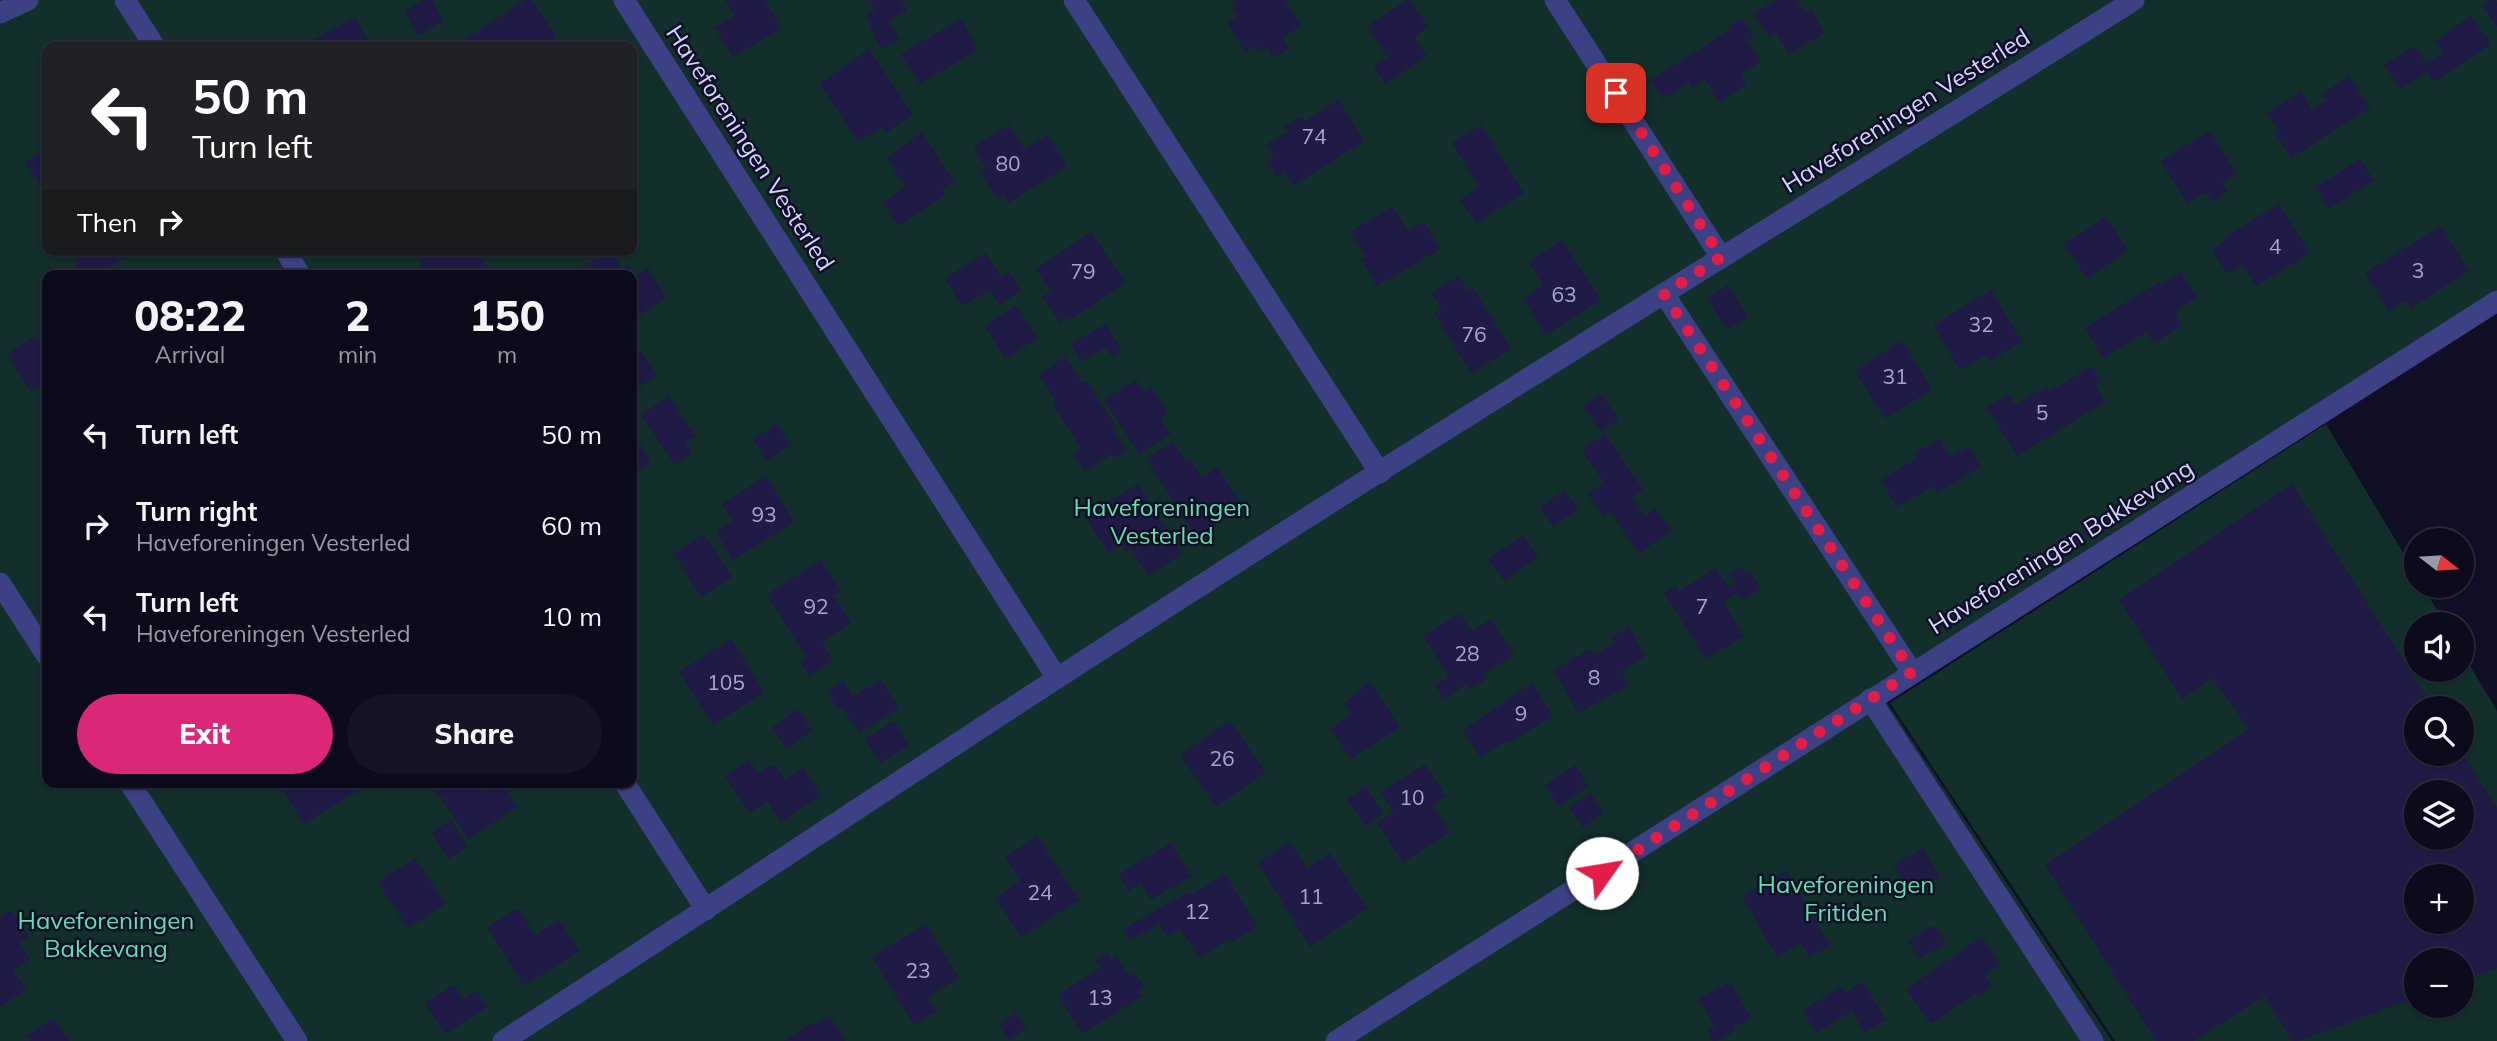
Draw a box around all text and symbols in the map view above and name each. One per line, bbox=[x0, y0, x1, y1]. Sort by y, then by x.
street label: Haveforeningen Vesterled bbox=[660, 19, 841, 276]
street label: Haveforeningen Vesterled bbox=[1776, 22, 2035, 199]
pin bbox=[1586, 63, 1646, 123]
text: 50 m bbox=[192, 65, 308, 126]
icon: left bbox=[77, 70, 168, 161]
icon: arrive bbox=[1597, 74, 1635, 112]
house number: 74 bbox=[1301, 123, 1327, 149]
text: Turn left bbox=[192, 126, 312, 166]
house number: 80 bbox=[995, 150, 1021, 176]
icon: right bbox=[151, 203, 189, 241]
text: Then bbox=[77, 206, 137, 239]
house number: 4 bbox=[2269, 233, 2282, 259]
house number: 3 bbox=[2412, 257, 2424, 283]
house number: 79 bbox=[1070, 258, 1096, 284]
house number: 63 bbox=[1551, 281, 1577, 307]
text: 08:22 bbox=[134, 289, 246, 342]
text: 2 bbox=[345, 289, 370, 342]
text: 150 bbox=[469, 289, 545, 342]
house number: 32 bbox=[1968, 311, 1994, 337]
house number: 76 bbox=[1461, 321, 1487, 347]
text: Arrival bbox=[155, 340, 225, 369]
text: min bbox=[338, 340, 377, 369]
text: m bbox=[497, 340, 517, 369]
house number: 31 bbox=[1882, 363, 1908, 389]
house number: 5 bbox=[2036, 399, 2048, 425]
icon: left bbox=[77, 416, 115, 454]
text: Turn left bbox=[136, 418, 238, 451]
text: 50 m bbox=[541, 418, 602, 451]
street label: Haveforeningen Bakkevang bbox=[1923, 452, 2198, 640]
park label: Haveforeningen Vesterled bbox=[1074, 492, 1250, 550]
text: Turn right bbox=[136, 495, 257, 528]
house number: 93 bbox=[751, 501, 777, 527]
icon: right bbox=[77, 507, 115, 545]
text: 60 m bbox=[541, 509, 602, 542]
text: Haveforeningen Vesterled bbox=[136, 528, 411, 557]
north arrow bbox=[2404, 528, 2474, 598]
map controls bbox=[2404, 528, 2474, 1018]
text: Turn left bbox=[136, 586, 238, 619]
house number: 92 bbox=[803, 593, 829, 619]
house number: 7 bbox=[1696, 593, 1708, 619]
icon: left bbox=[77, 598, 115, 636]
text: 10 m bbox=[541, 600, 602, 633]
button: sound bbox=[2404, 612, 2474, 682]
text: Haveforeningen Vesterled bbox=[136, 619, 411, 648]
house number: 28 bbox=[1454, 640, 1480, 666]
house number: 8 bbox=[1588, 664, 1600, 690]
house number: 105 bbox=[707, 669, 745, 695]
button: Exit bbox=[77, 694, 333, 774]
button: Share bbox=[347, 694, 602, 774]
button: search bbox=[2404, 696, 2474, 766]
house number: 9 bbox=[1515, 700, 1527, 726]
house number: 26 bbox=[1209, 745, 1235, 771]
button: layers bbox=[2404, 780, 2474, 850]
house number: 10 bbox=[1399, 784, 1425, 810]
position arrow bbox=[1565, 836, 1639, 910]
button: + bbox=[2404, 864, 2474, 934]
park label: Haveforeningen Fritiden bbox=[1758, 869, 1934, 927]
house number: 24 bbox=[1027, 879, 1053, 905]
house number: 11 bbox=[1298, 883, 1324, 909]
house number: 12 bbox=[1184, 898, 1210, 924]
park label: Haveforeningen Bakkevang bbox=[18, 905, 194, 963]
button: − bbox=[2404, 948, 2474, 1018]
house number: 23 bbox=[905, 957, 931, 983]
house number: 13 bbox=[1087, 984, 1113, 1010]

